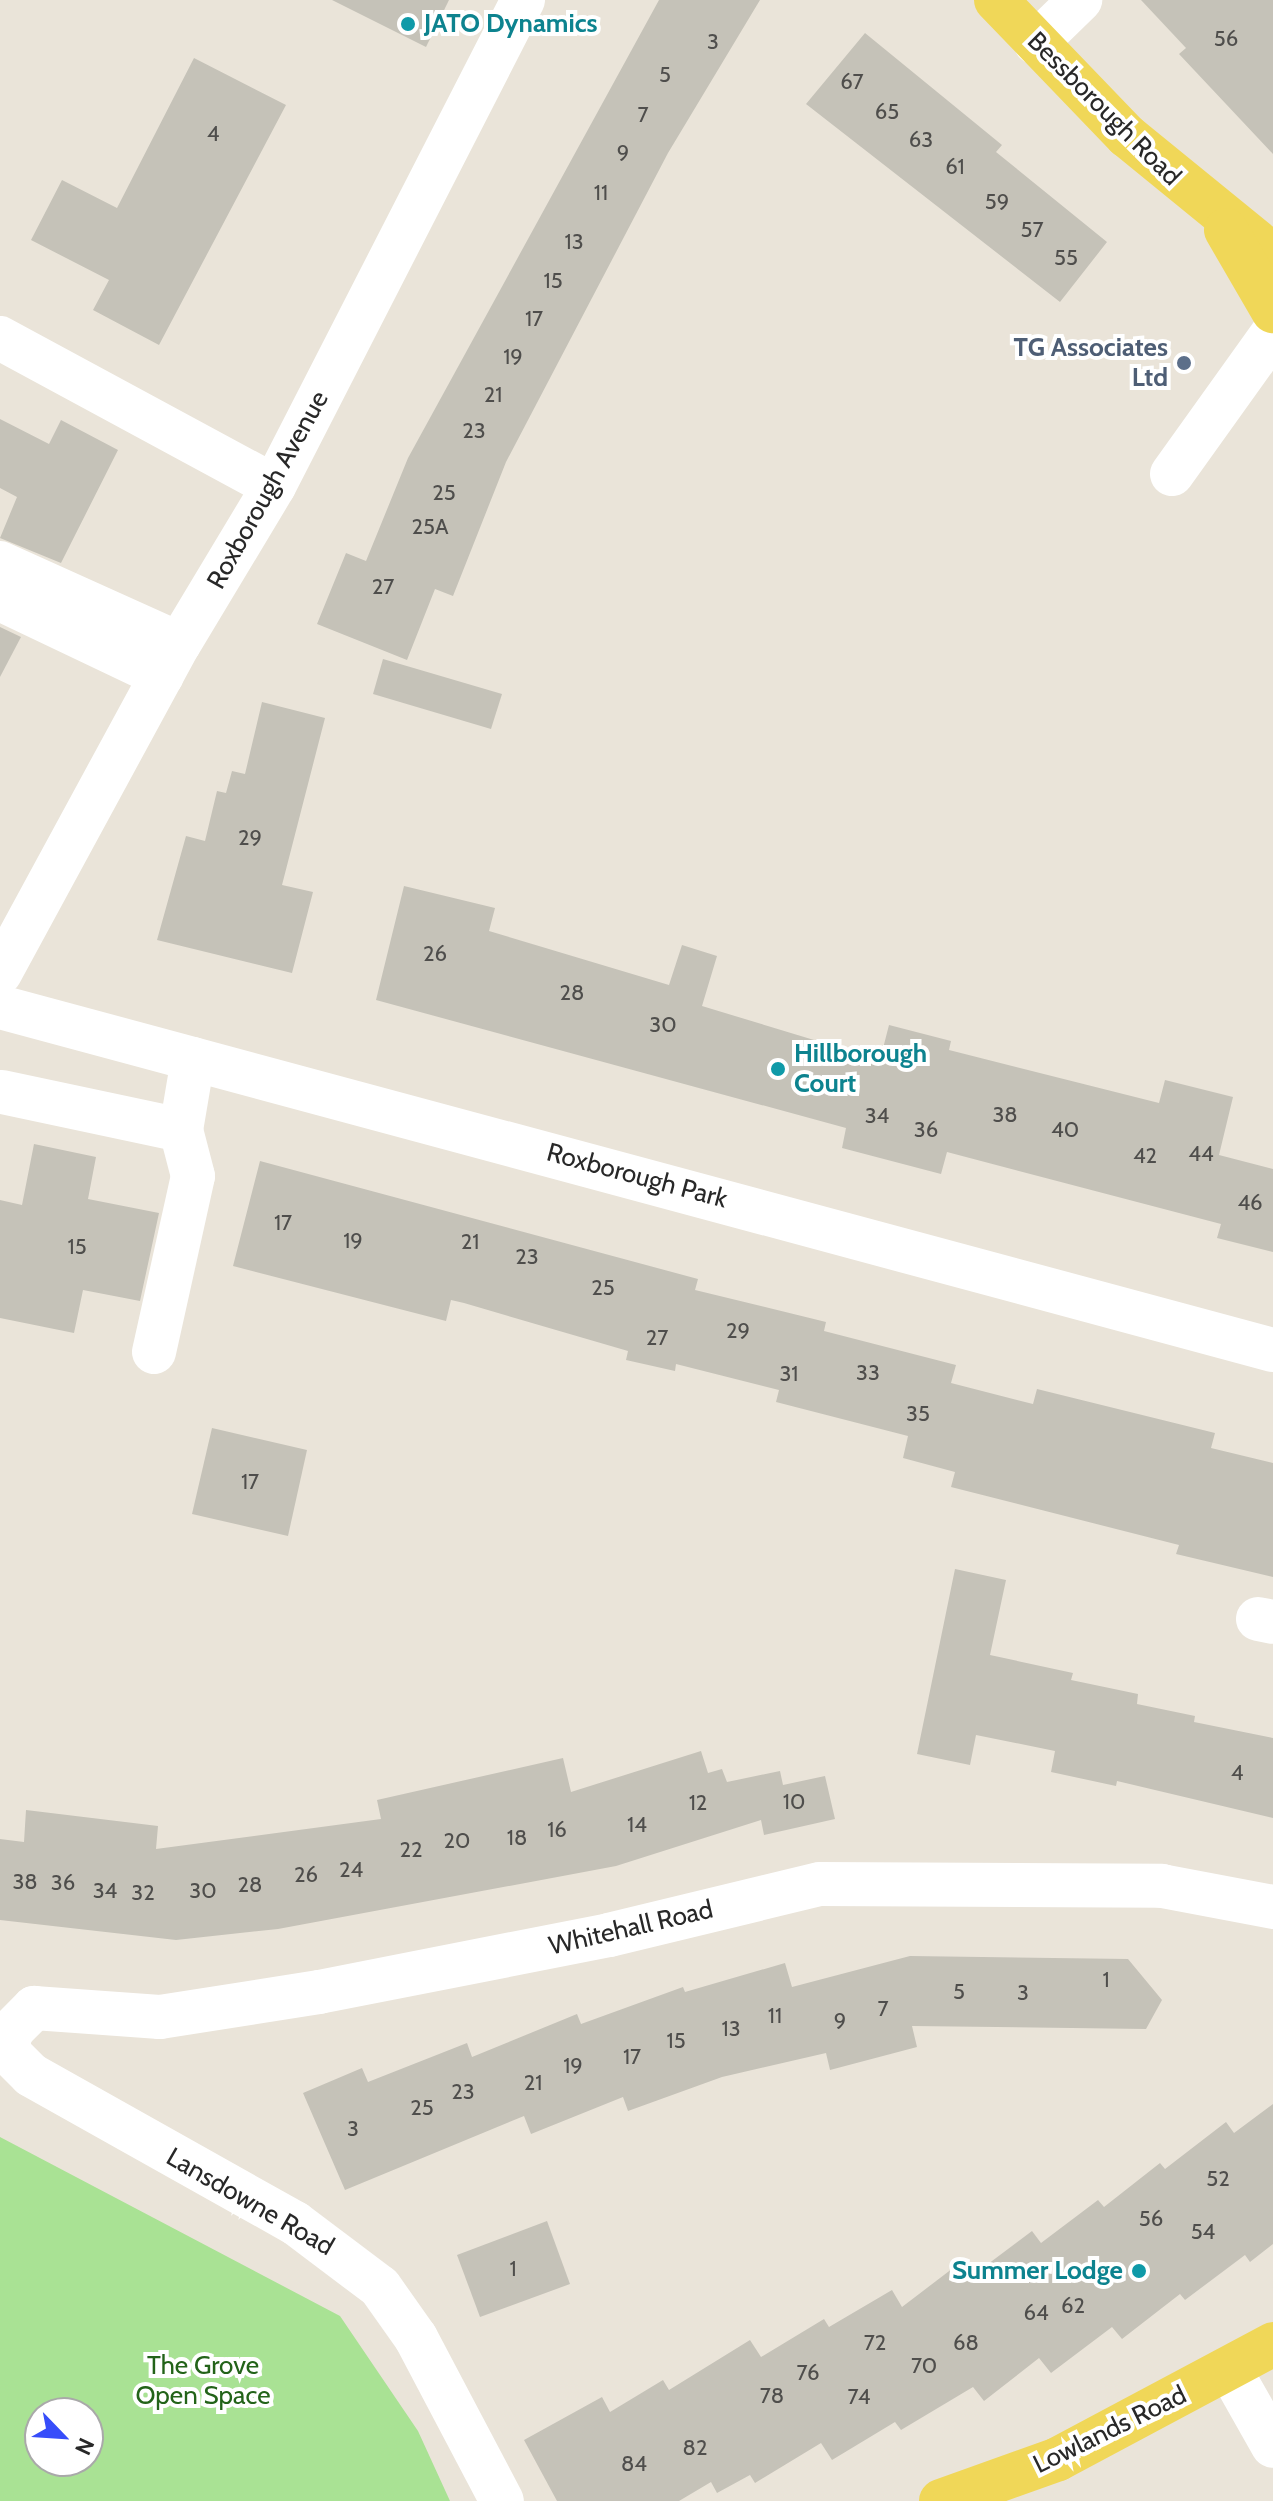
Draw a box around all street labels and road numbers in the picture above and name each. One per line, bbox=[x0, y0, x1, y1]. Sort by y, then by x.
street label: Bessborough Road bbox=[1021, 26, 1187, 192]
street label: Roxborough Avenue bbox=[201, 386, 335, 594]
street label: Roxborough Park bbox=[543, 1137, 731, 1215]
street label: Whitehall Road bbox=[546, 1894, 716, 1962]
street label: Lansdowne Road bbox=[161, 2141, 339, 2263]
street label: Lowlands Road bbox=[1028, 2380, 1192, 2480]

